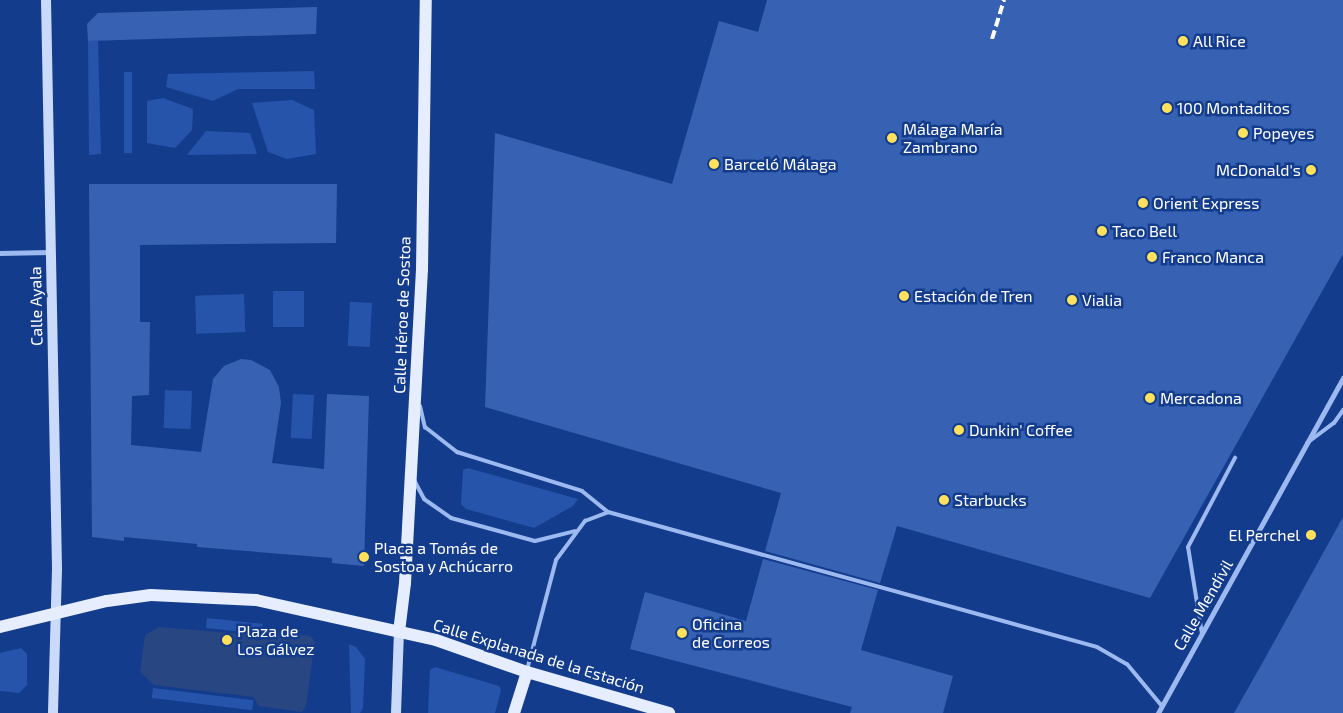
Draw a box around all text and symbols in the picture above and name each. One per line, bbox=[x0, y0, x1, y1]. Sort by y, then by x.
place label: All Rice bbox=[1193, 31, 1246, 51]
marker: All Rice bbox=[1177, 35, 1189, 47]
place label: 100 Montaditos bbox=[1177, 98, 1290, 118]
marker: 100 Montaditos bbox=[1161, 102, 1173, 114]
place label: Málaga María Zambrano bbox=[903, 119, 1003, 157]
place label: Popeyes bbox=[1253, 123, 1314, 143]
marker: Popeyes bbox=[1237, 127, 1249, 139]
marker: Málaga María Zambrano bbox=[885, 131, 899, 145]
place label: Barceló Málaga bbox=[724, 154, 837, 174]
marker: Barceló Málaga bbox=[708, 158, 720, 170]
place label: McDonald's bbox=[1216, 160, 1301, 180]
marker: McDonald's bbox=[1305, 164, 1317, 176]
place label: Orient Express bbox=[1153, 193, 1259, 213]
marker: Orient Express bbox=[1137, 197, 1149, 209]
place label: Taco Bell bbox=[1112, 221, 1177, 241]
marker: Taco Bell bbox=[1096, 225, 1108, 237]
street label: Calle Héroe de Sostoa bbox=[390, 236, 414, 394]
place label: Franco Manca bbox=[1162, 247, 1264, 267]
marker: Franco Manca bbox=[1146, 251, 1158, 263]
street label: Calle Ayala bbox=[26, 266, 46, 346]
place label: Estación de Tren bbox=[914, 286, 1033, 306]
marker: Estación de Tren bbox=[898, 290, 910, 302]
place label: Vialia bbox=[1082, 290, 1122, 310]
marker: Vialia bbox=[1066, 294, 1078, 306]
place label: Mercadona bbox=[1160, 388, 1242, 408]
marker: Mercadona bbox=[1144, 392, 1156, 404]
place label: Dunkin' Coffee bbox=[969, 420, 1073, 440]
marker: Dunkin' Coffee bbox=[953, 424, 965, 436]
place label: Starbucks bbox=[954, 490, 1027, 510]
marker: Starbucks bbox=[938, 494, 950, 506]
place label: El Perchel bbox=[1228, 525, 1300, 545]
marker: El Perchel bbox=[1304, 528, 1318, 542]
place label: Placa a Tomás de Sostoa y Achúcarro bbox=[374, 538, 514, 576]
marker: Placa a Tomás de Sostoa y Achúcarro bbox=[358, 551, 370, 563]
street label: Calle Mendívil bbox=[1169, 556, 1237, 654]
place label: Oficina de Correos bbox=[692, 614, 770, 652]
street label: Calle Explanada de la Estación bbox=[431, 615, 647, 697]
place label: Plaza de Los Gálvez bbox=[237, 621, 314, 659]
marker: Oficina de Correos bbox=[676, 627, 688, 639]
marker: Plaza de Los Gálvez bbox=[221, 634, 233, 646]

